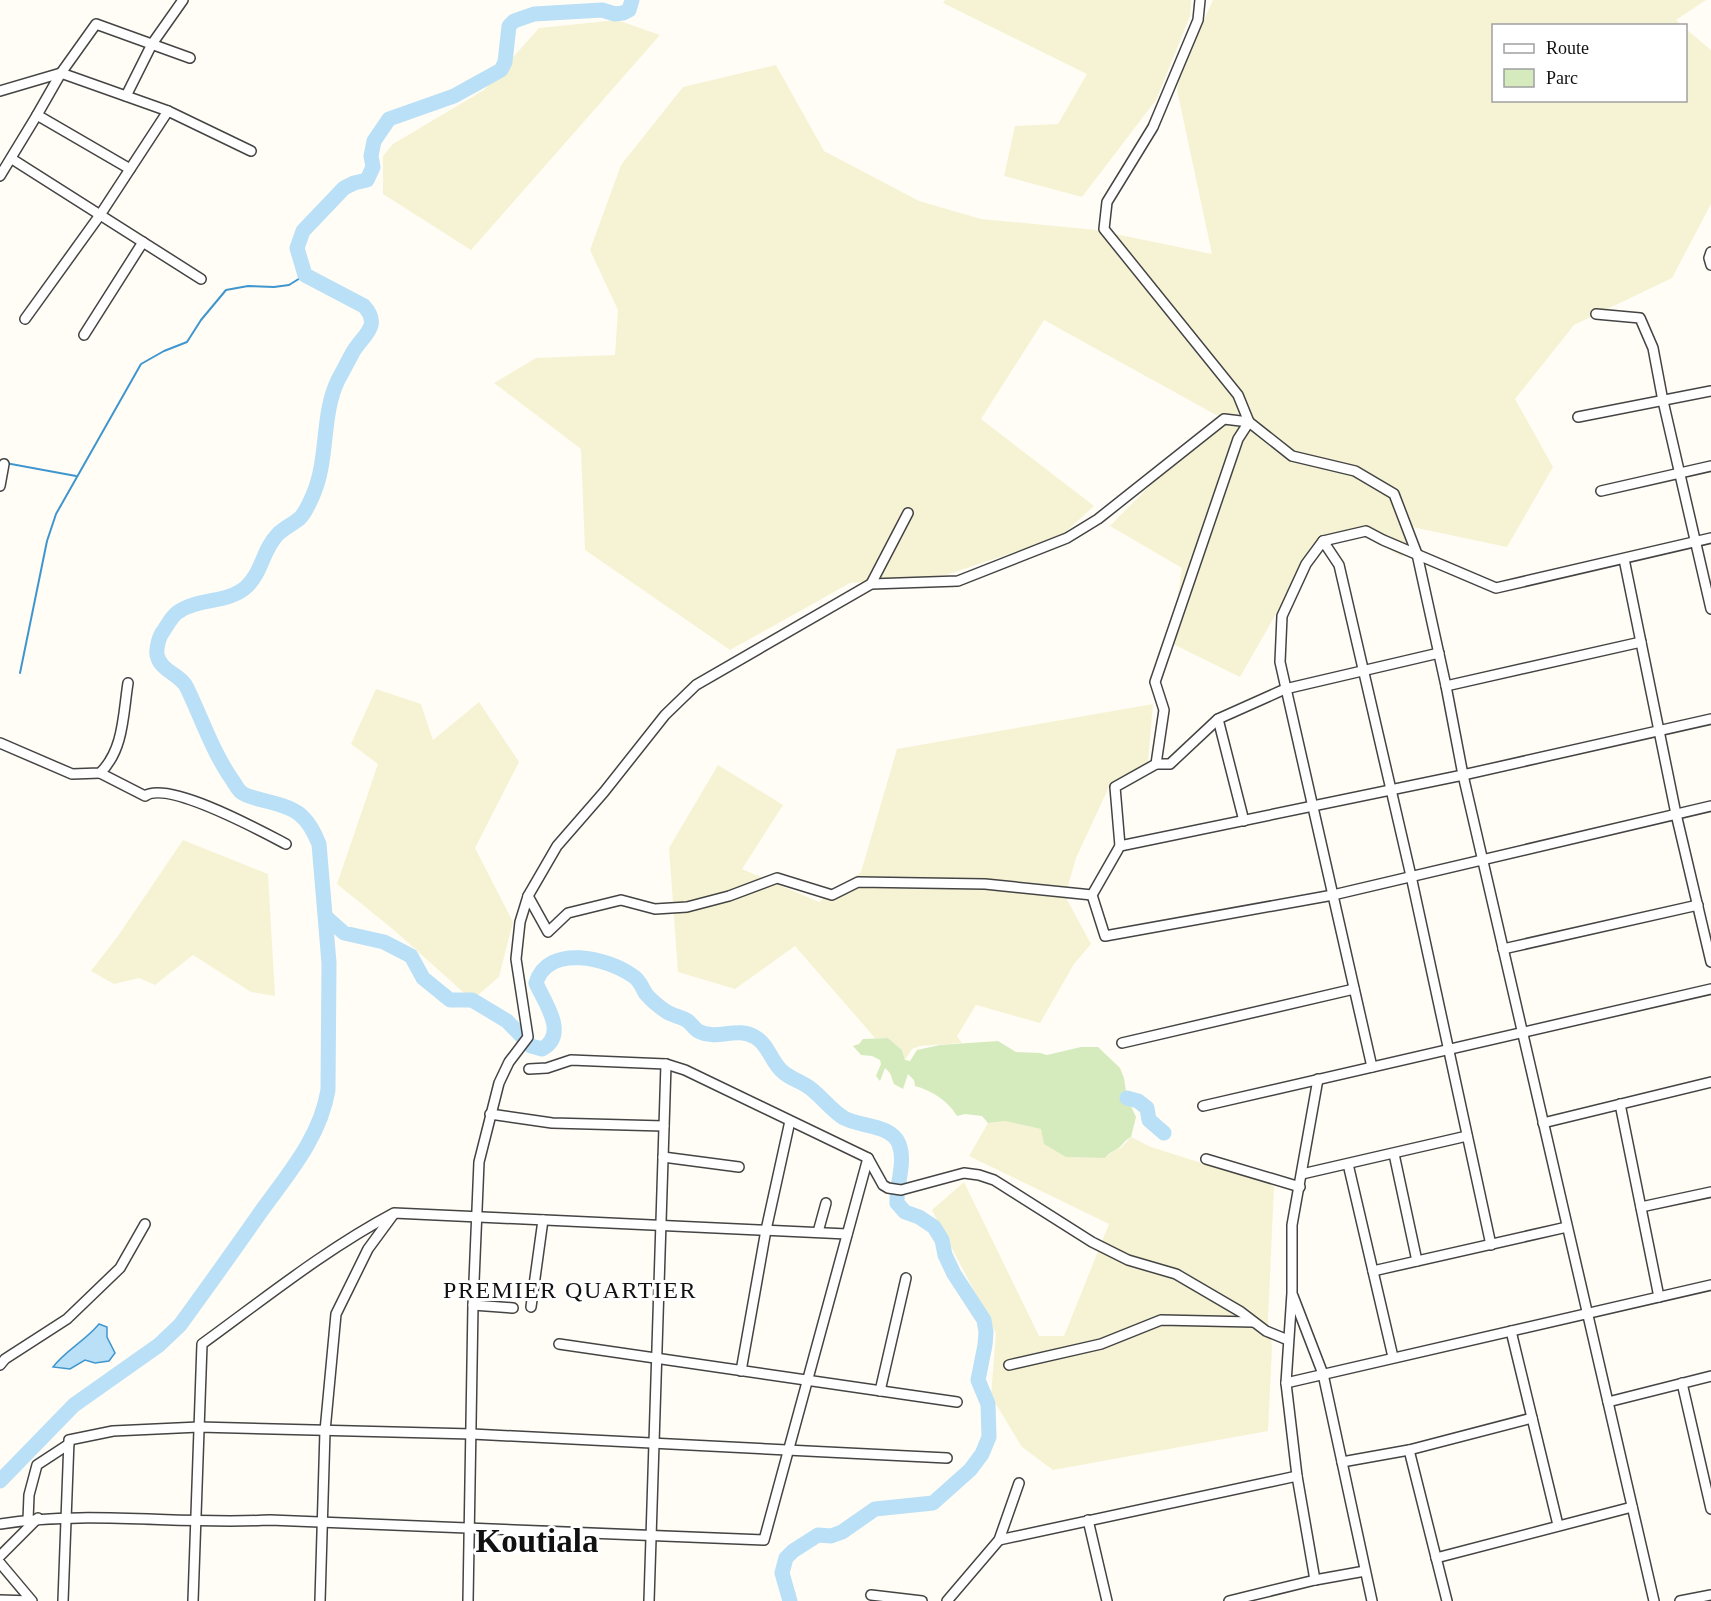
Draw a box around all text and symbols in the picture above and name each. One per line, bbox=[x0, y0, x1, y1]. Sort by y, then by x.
legend bbox=[1492, 24, 1687, 102]
text: Route bbox=[1546, 38, 1589, 58]
text: Parc bbox=[1546, 68, 1578, 88]
district label: PREMIER QUARTIER bbox=[443, 1277, 697, 1303]
district label: Koutiala bbox=[476, 1523, 598, 1559]

